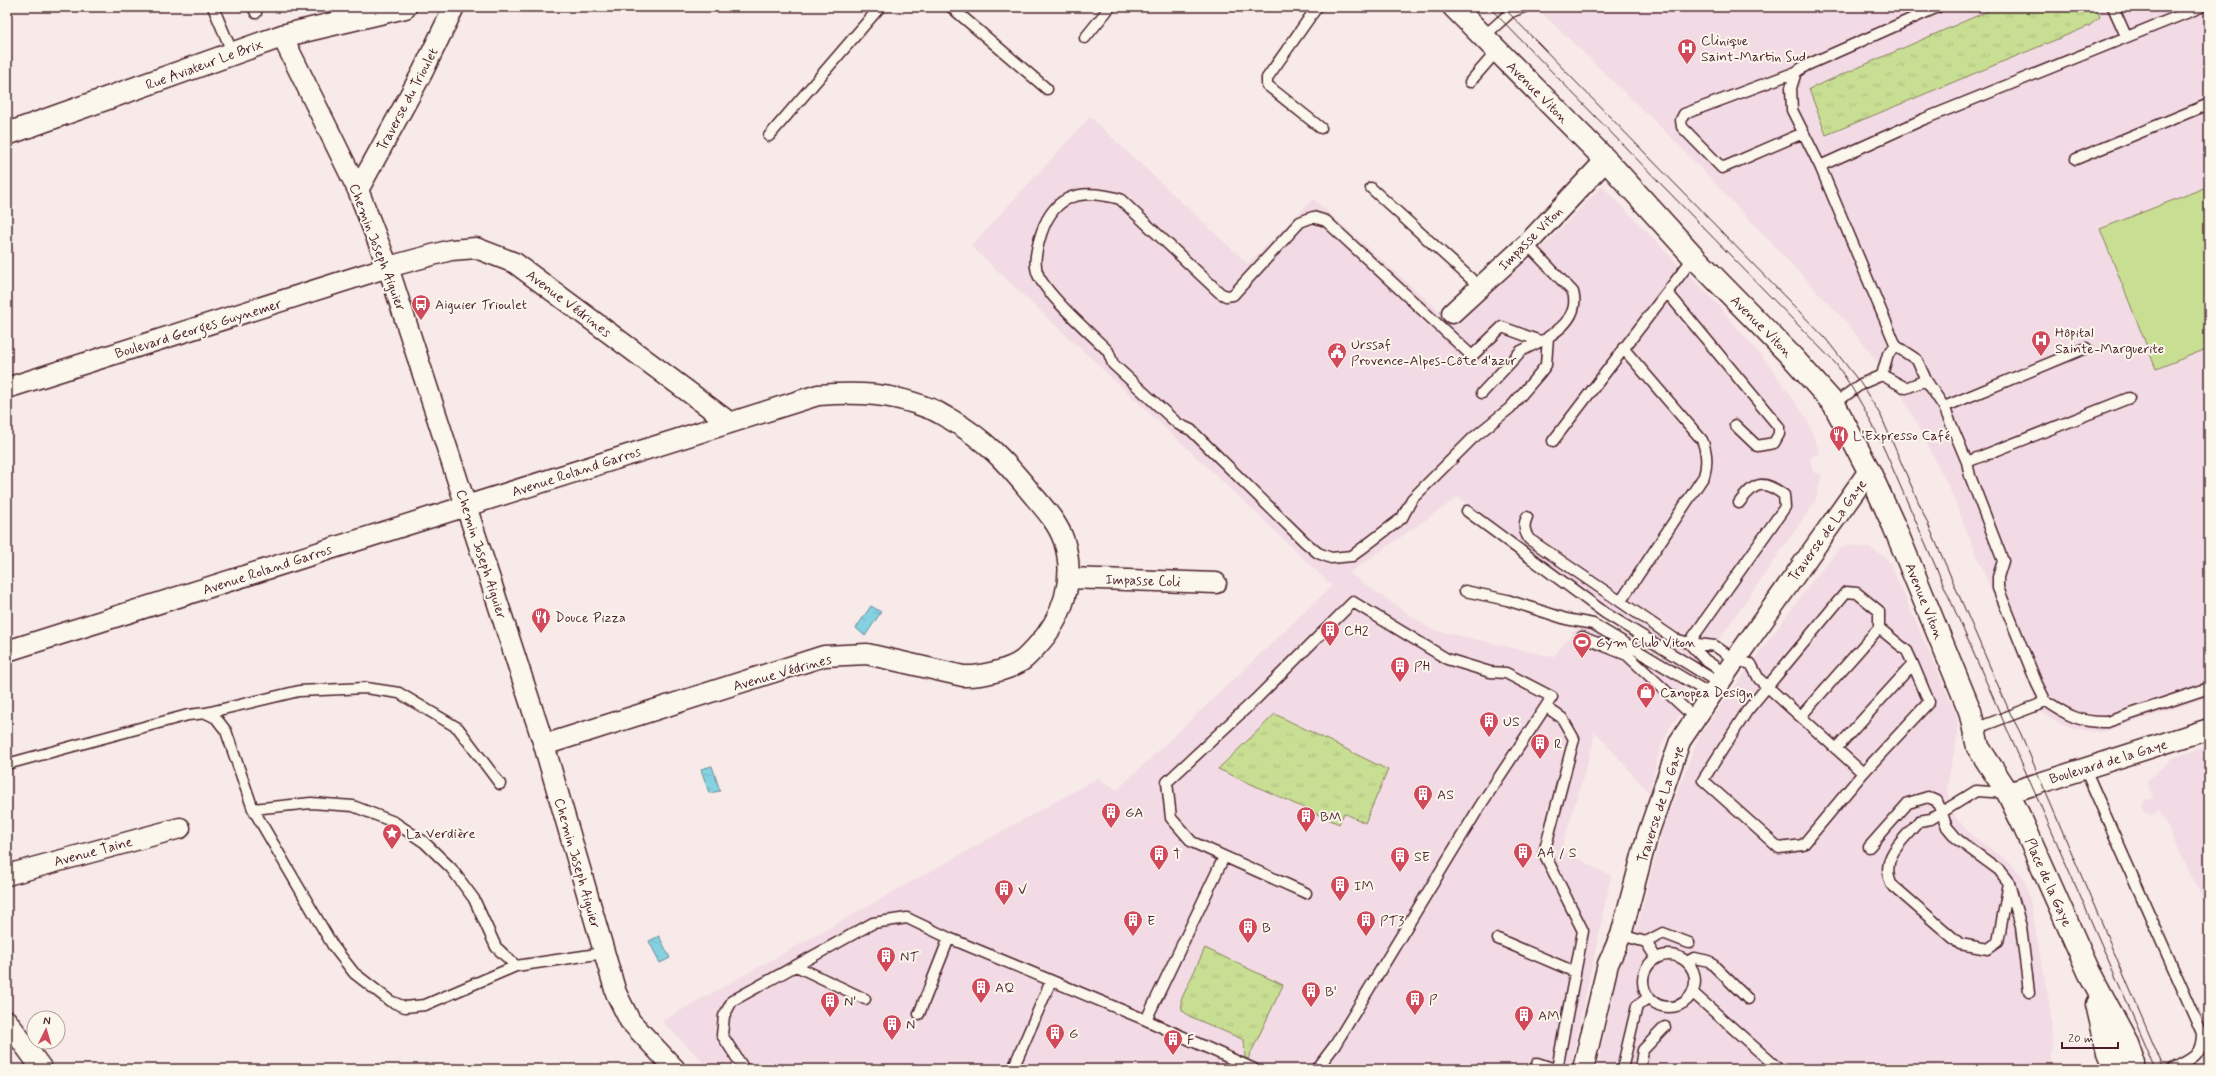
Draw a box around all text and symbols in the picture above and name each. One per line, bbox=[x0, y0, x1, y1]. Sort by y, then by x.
place label: Clinique Saint-Martin Sud bbox=[1701, 32, 1806, 66]
street label: Rue Aviateur Le Brix bbox=[143, 35, 265, 94]
hospital icon: Clinique Saint-Martin Sud bbox=[1676, 37, 1698, 65]
street label: Traverse du Trioulet bbox=[373, 45, 443, 154]
street label: Avenue Viton bbox=[1502, 58, 1572, 128]
street label: Chemin Joseph Aiguier bbox=[344, 181, 410, 314]
street label: Impasse Viton bbox=[1495, 203, 1567, 275]
street label: Avenue Védrines bbox=[522, 266, 614, 342]
street label: Avenue Viton bbox=[1726, 292, 1796, 362]
bus stop icon: Aiguier Trioulet bbox=[410, 293, 432, 321]
street label: Boulevard Georges Guynemer bbox=[113, 295, 285, 365]
place label: Aiguier Trioulet bbox=[435, 296, 527, 314]
place label: Hôpital Sainte-Marguerite bbox=[2055, 324, 2164, 359]
hospital icon: Hôpital Sainte-Marguerite bbox=[2030, 329, 2052, 357]
place label: Urssaf Provence-Alpes-Côte d'azur bbox=[1351, 336, 1517, 370]
public building icon: Urssaf Provence-Alpes-Côte d'azur bbox=[1326, 341, 1348, 369]
restaurant icon: L'Expresso Café bbox=[1828, 424, 1850, 452]
place label: L'Expresso Café bbox=[1853, 427, 1950, 445]
street label: Avenue Roland Garros bbox=[509, 443, 643, 501]
street label: Traverse de La Gaye bbox=[1785, 476, 1871, 585]
street label: Chemin Joseph Aiguier bbox=[452, 487, 511, 621]
street label: Avenue Roland Garros bbox=[200, 541, 334, 599]
street label: Avenue Viton bbox=[1901, 560, 1948, 642]
street label: Impasse Coli bbox=[1105, 571, 1181, 591]
restaurant icon: Douce Pizza bbox=[530, 606, 552, 634]
place label: Douce Pizza bbox=[555, 609, 626, 627]
building icon: CH2 bbox=[1319, 619, 1341, 647]
place label: CH2 bbox=[1344, 622, 1369, 640]
sports icon: Gym Club Viton bbox=[1571, 631, 1593, 659]
place label: Gym Club Viton bbox=[1596, 634, 1696, 652]
street label: Avenue Védrines bbox=[731, 650, 834, 696]
building icon: PH bbox=[1389, 655, 1411, 683]
place label: PH bbox=[1414, 658, 1430, 676]
shop icon: Canopea Design bbox=[1635, 681, 1657, 709]
place label: Canopea Design bbox=[1660, 684, 1753, 703]
building icon: US bbox=[1478, 710, 1500, 738]
place label: US bbox=[1503, 713, 1520, 731]
building icon: R bbox=[1529, 732, 1551, 760]
place label: R bbox=[1554, 735, 1562, 753]
street label: Boulevard de la Gaye bbox=[2047, 735, 2170, 788]
street label: Traverse de La Gaye bbox=[1634, 743, 1688, 865]
building icon: AS bbox=[1412, 783, 1434, 811]
place label: AS bbox=[1437, 786, 1454, 804]
street label: Chemin Joseph Aiguier bbox=[550, 796, 604, 931]
building icon: GA bbox=[1100, 801, 1122, 829]
place label: GA bbox=[1125, 804, 1143, 822]
building icon: BM bbox=[1295, 805, 1317, 833]
place label: BM bbox=[1320, 808, 1342, 826]
place icon: La Verdière bbox=[381, 822, 403, 850]
place label: La Verdière bbox=[406, 825, 475, 843]
street label: Avenue Taine bbox=[52, 833, 135, 871]
street label: Place de la Gaye bbox=[2020, 835, 2076, 930]
building icon: AA / S bbox=[1512, 841, 1534, 869]
building icon: T bbox=[1148, 843, 1170, 871]
place label: AA / S bbox=[1537, 844, 1577, 862]
building icon: SE bbox=[1389, 845, 1411, 873]
place label: T bbox=[1173, 846, 1181, 864]
place label: SE bbox=[1414, 848, 1430, 866]
building icon: IM bbox=[1329, 874, 1351, 902]
place label: IM bbox=[1354, 877, 1374, 895]
building icon: V bbox=[993, 878, 1015, 906]
place label: V bbox=[1018, 881, 1027, 899]
building icon: E bbox=[1122, 909, 1144, 937]
building icon: PT3 bbox=[1355, 909, 1377, 937]
place label: E bbox=[1147, 912, 1155, 930]
place label: PT3 bbox=[1380, 912, 1404, 930]
building icon: B bbox=[1237, 916, 1259, 944]
place label: B bbox=[1262, 919, 1271, 937]
building icon: NT bbox=[875, 945, 897, 973]
place label: NT bbox=[900, 948, 919, 966]
building icon: AQ bbox=[970, 976, 992, 1004]
place label: AQ bbox=[995, 979, 1015, 997]
building icon: B' bbox=[1300, 980, 1322, 1008]
place label: B' bbox=[1325, 983, 1337, 1001]
building icon: P bbox=[1404, 988, 1426, 1016]
building icon: N' bbox=[819, 990, 841, 1018]
place label: P bbox=[1429, 991, 1438, 1009]
place label: N' bbox=[844, 993, 856, 1011]
building icon: AM bbox=[1513, 1004, 1535, 1032]
place label: AM bbox=[1538, 1007, 1559, 1025]
north arrow bbox=[26, 1010, 66, 1050]
building icon: N bbox=[881, 1013, 903, 1041]
text: N bbox=[43, 1014, 51, 1028]
place label: N bbox=[906, 1016, 915, 1034]
building icon: G bbox=[1044, 1022, 1066, 1050]
scale bar bbox=[2062, 1024, 2118, 1050]
place label: G bbox=[1069, 1025, 1078, 1043]
building icon: F bbox=[1162, 1028, 1184, 1056]
place label: F bbox=[1187, 1031, 1194, 1049]
text: 20 m bbox=[2068, 1031, 2094, 1047]

